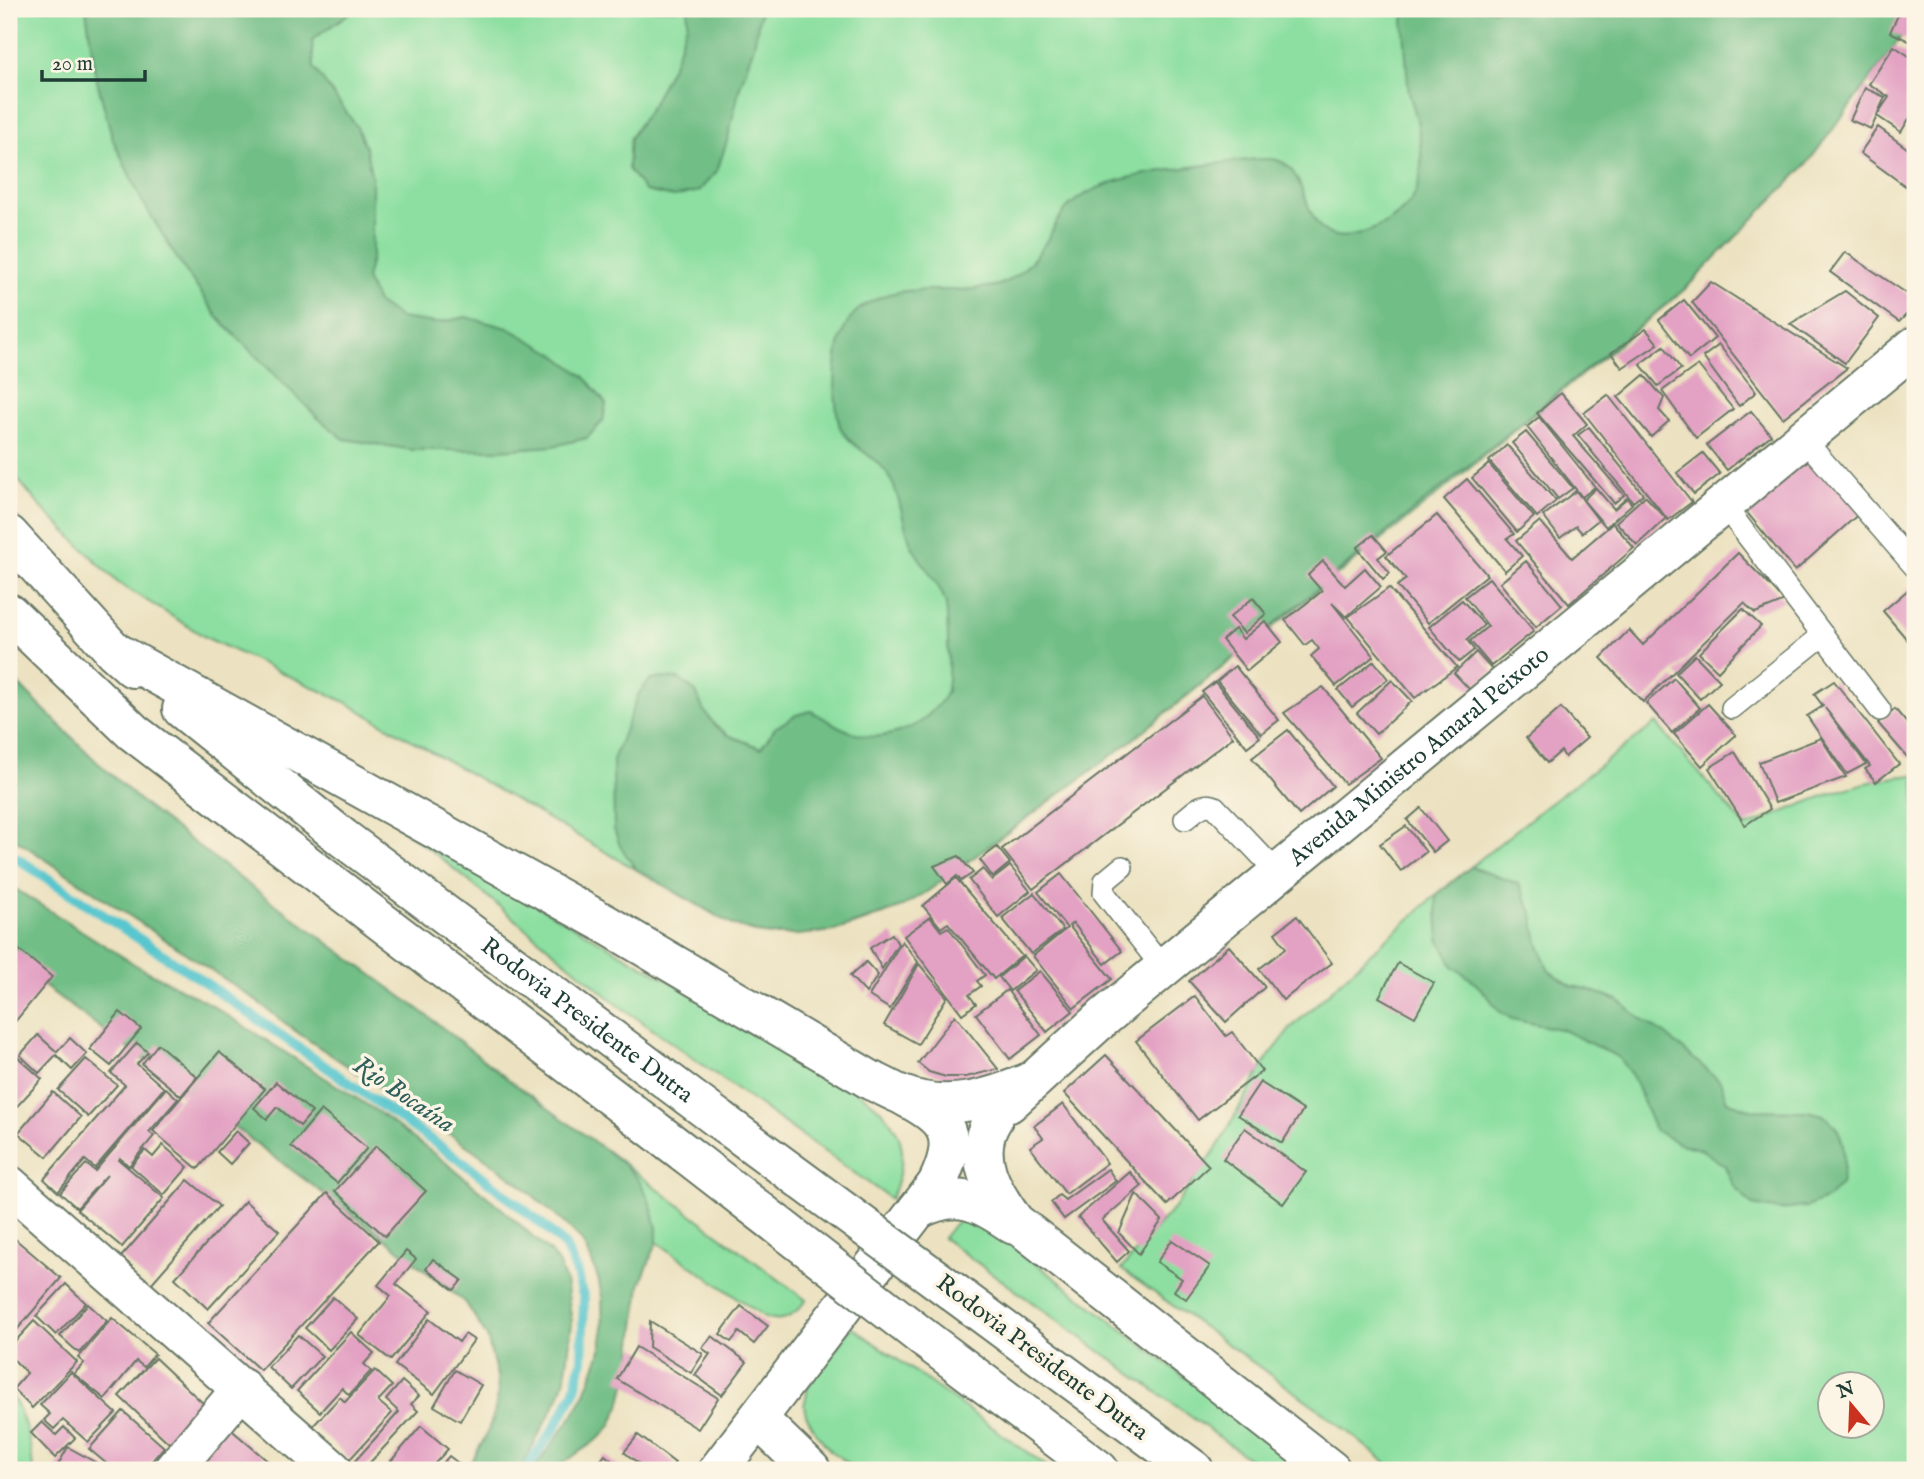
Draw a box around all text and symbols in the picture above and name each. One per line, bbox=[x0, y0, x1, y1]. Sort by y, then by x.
scale bar bbox=[42, 38, 145, 82]
text: 20 m bbox=[52, 51, 93, 78]
street label: Avenida Ministro Amaral Peixoto bbox=[1282, 639, 1556, 874]
street label: Rodovia Presidente Dutra bbox=[474, 931, 700, 1111]
water label: Rio Bocaína bbox=[347, 1049, 461, 1141]
street label: Rodovia Presidente Dutra bbox=[930, 1268, 1155, 1448]
north arrow bbox=[1815, 1370, 1885, 1440]
text: N bbox=[1833, 1377, 1858, 1405]

